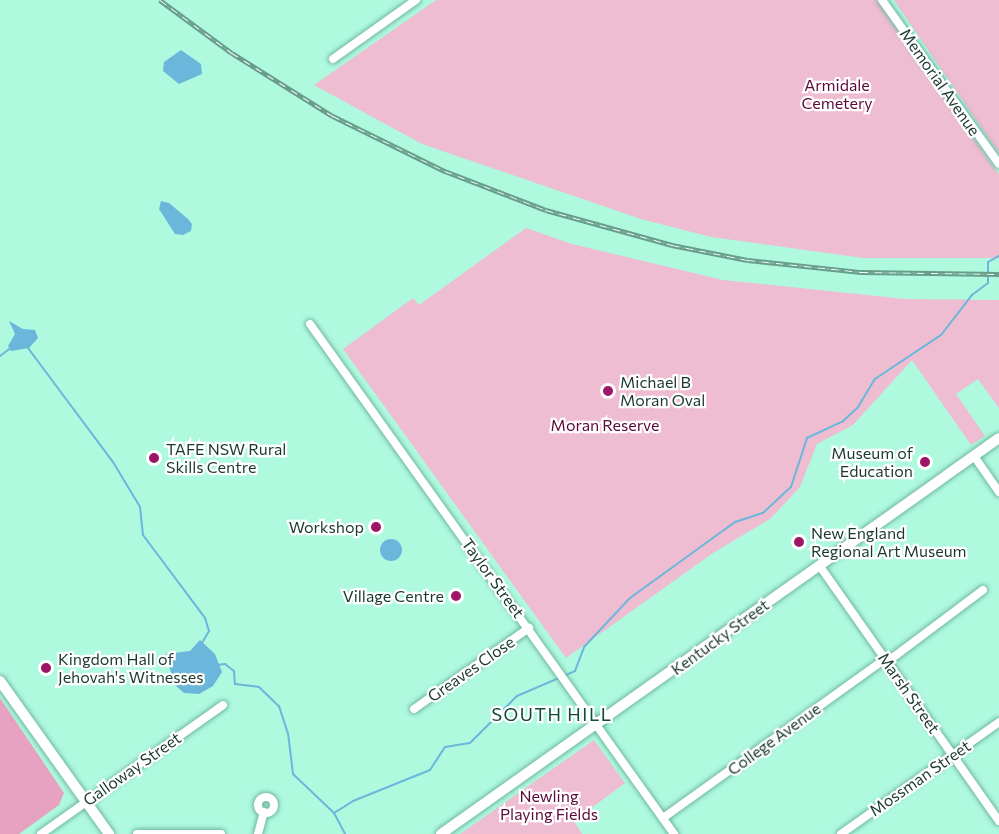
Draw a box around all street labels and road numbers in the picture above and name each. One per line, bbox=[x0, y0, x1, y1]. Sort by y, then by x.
street label: Memorial Avenue bbox=[896, 25, 984, 139]
street label: Taylor Street bbox=[458, 534, 528, 622]
street label: Kentucky Street bbox=[667, 595, 773, 679]
street label: Greaves Close bbox=[424, 632, 518, 706]
street label: Marsh Street bbox=[874, 649, 944, 737]
street label: College Avenue bbox=[724, 699, 824, 779]
street label: Galloway Street bbox=[79, 728, 185, 810]
street label: Mossman Street bbox=[866, 736, 974, 820]

